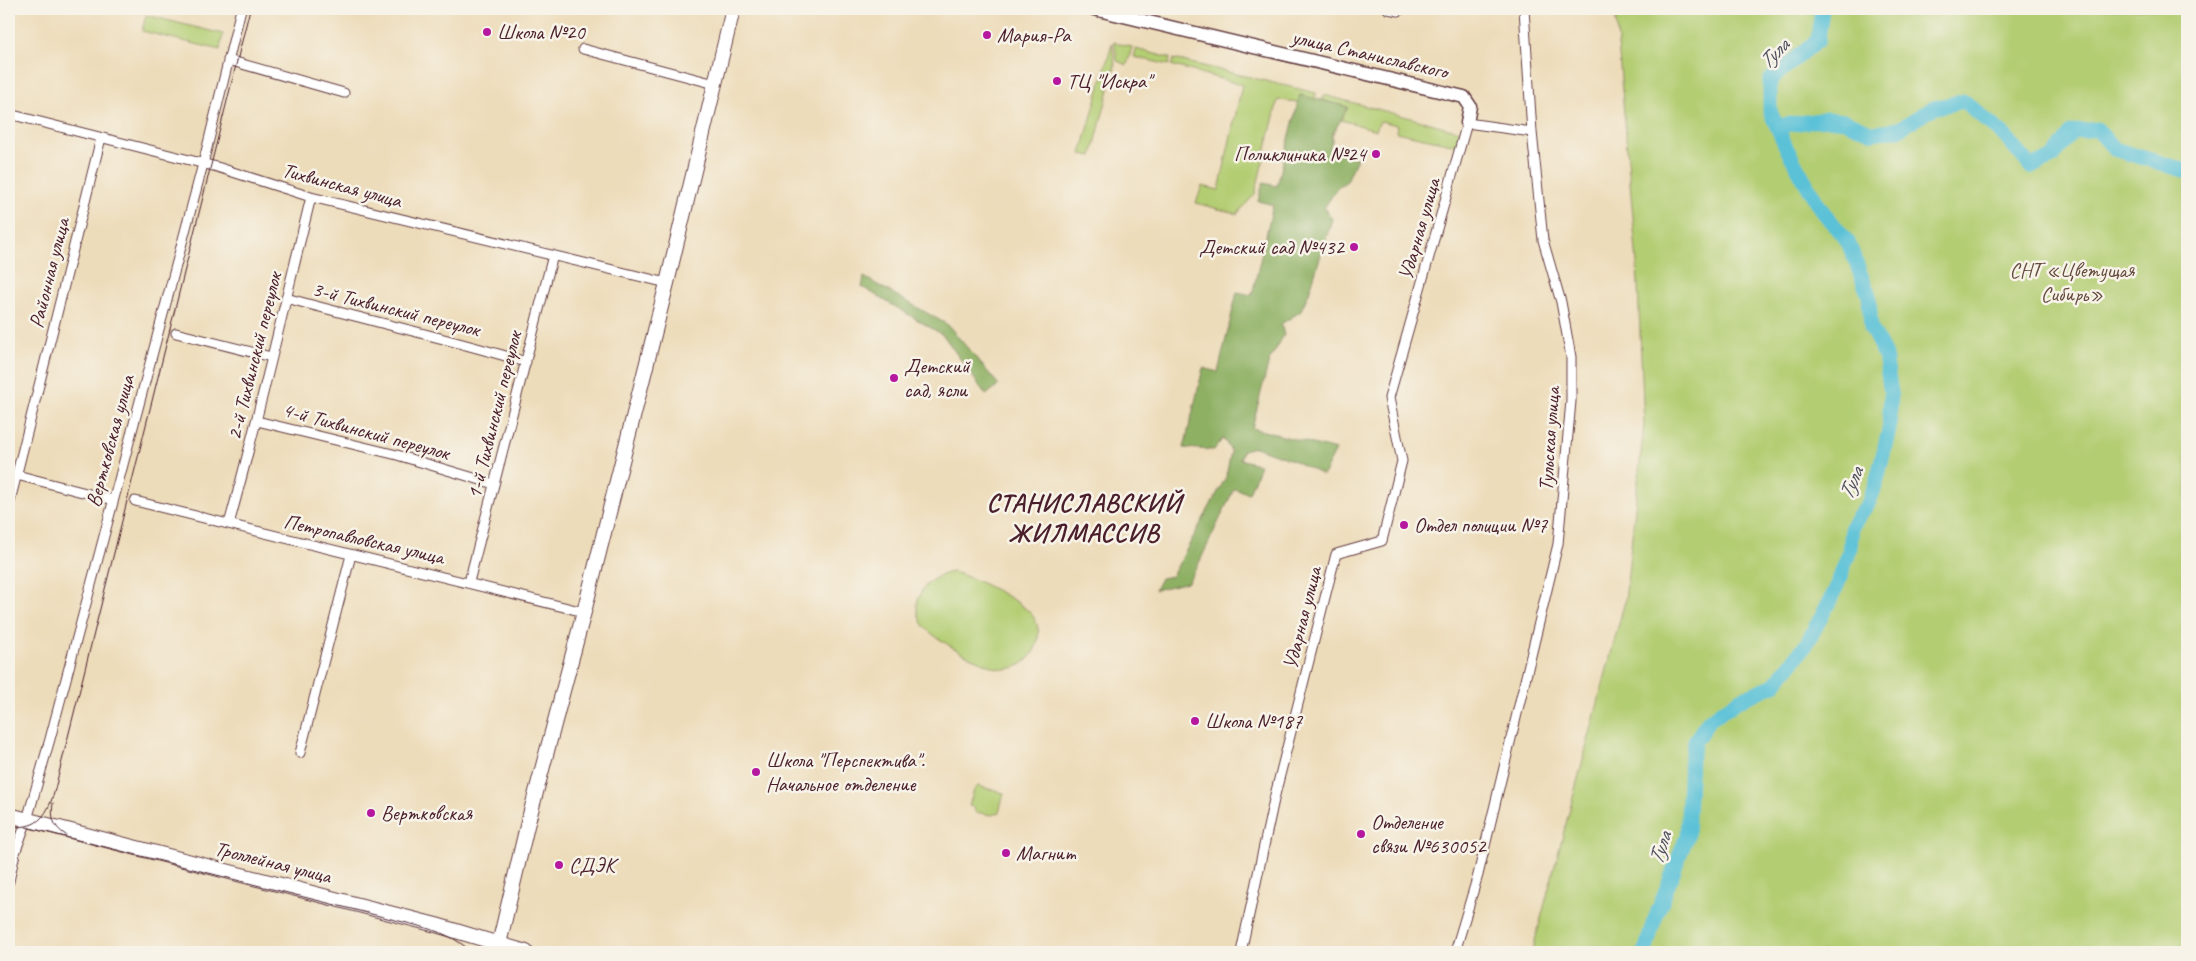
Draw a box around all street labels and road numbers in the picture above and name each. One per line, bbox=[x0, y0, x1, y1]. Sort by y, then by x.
street label: улица Станиславского bbox=[1288, 23, 1453, 85]
street label: Тихвинская улица bbox=[279, 157, 406, 214]
street label: Ударная улица bbox=[1392, 173, 1447, 283]
street label: Районная улица bbox=[23, 213, 76, 331]
street label: 2-й Тихвинский переулок bbox=[221, 267, 288, 442]
street label: 3-й Тихвинский переулок bbox=[310, 276, 485, 343]
street label: 1-й Тихвинский переулок bbox=[461, 326, 528, 501]
street label: Вертковская улица bbox=[80, 370, 141, 510]
street label: Тульская улица bbox=[1532, 384, 1566, 492]
street label: 4-й Тихвинский переулок bbox=[280, 396, 454, 466]
street label: Петропавловская улица bbox=[281, 508, 449, 571]
street label: Ударная улица bbox=[1277, 562, 1328, 672]
street label: Троллейная улица bbox=[212, 835, 335, 889]

